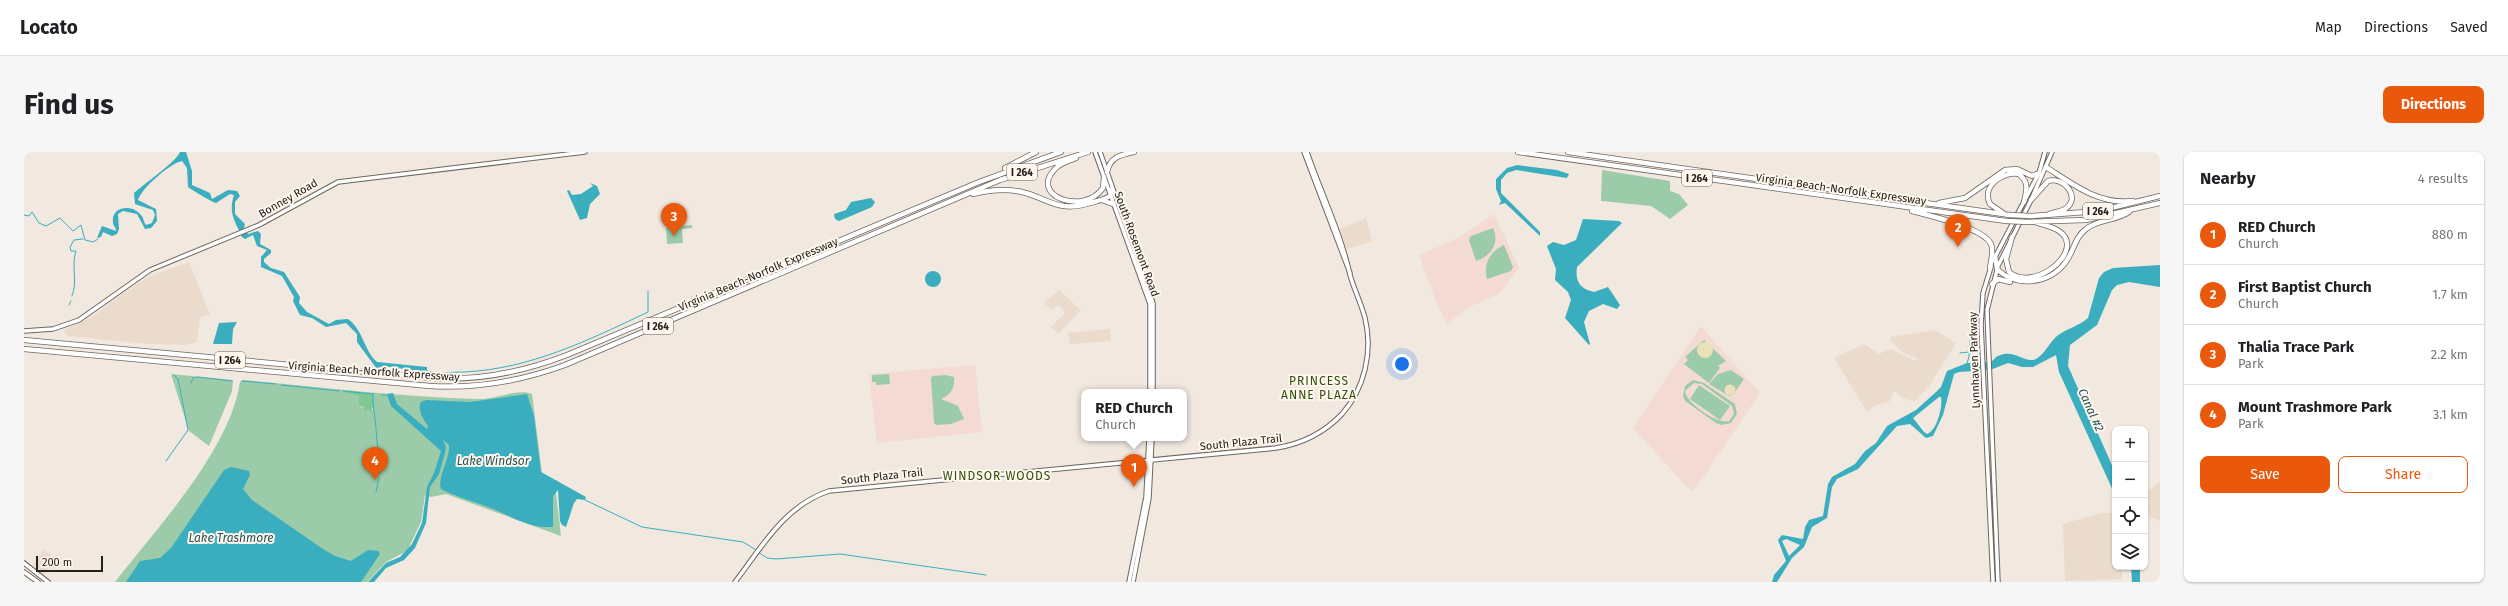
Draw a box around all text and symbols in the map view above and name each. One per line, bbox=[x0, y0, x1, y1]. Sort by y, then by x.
text: Locato bbox=[20, 16, 78, 39]
text: Map bbox=[2315, 19, 2342, 36]
text: Directions bbox=[2364, 19, 2428, 36]
text: Saved bbox=[2450, 19, 2488, 36]
button: Directions bbox=[2383, 86, 2484, 123]
text: Find us bbox=[24, 88, 114, 121]
road number: I 264 bbox=[1007, 164, 1037, 180]
text: Nearby bbox=[2200, 168, 2255, 189]
road number: I 264 bbox=[1682, 170, 1712, 186]
street label: Virginia Beach-Norfolk Expressway bbox=[1755, 171, 1928, 208]
text: 4 results bbox=[2418, 171, 2468, 186]
street label: Bonney Road bbox=[257, 176, 320, 220]
street label: South Rosemont Road bbox=[1111, 190, 1162, 298]
pin: 3 bbox=[661, 203, 687, 236]
road number: I 264 bbox=[2083, 203, 2113, 219]
pin: 2 bbox=[1945, 214, 1971, 247]
text: RED Church bbox=[2238, 218, 2316, 236]
text: 1 bbox=[2210, 227, 2216, 242]
text: 880 m bbox=[2432, 227, 2468, 242]
street label: Virginia Beach-Norfolk Expressway bbox=[677, 235, 840, 314]
text: Church bbox=[2238, 236, 2279, 251]
text: First Baptist Church bbox=[2238, 278, 2372, 296]
text: 2 bbox=[2210, 287, 2216, 302]
text: 1.7 km bbox=[2432, 287, 2468, 302]
text: Church bbox=[2238, 296, 2279, 311]
street label: Lynnhaven Parkway bbox=[1966, 311, 1983, 409]
road number: I 264 bbox=[643, 318, 673, 334]
text: Thalia Trace Park bbox=[2238, 338, 2354, 356]
text: 3 bbox=[2210, 347, 2216, 362]
text: 2.2 km bbox=[2431, 347, 2468, 362]
road number: I 264 bbox=[215, 352, 245, 368]
your location bbox=[1392, 354, 1412, 374]
text: Park bbox=[2238, 356, 2264, 371]
street label: Virginia Beach-Norfolk Expressway bbox=[288, 359, 461, 384]
district label: PRINCESS ANNE PLAZA bbox=[1281, 374, 1357, 402]
water label: Canal #2 bbox=[2075, 386, 2107, 434]
popup bbox=[1081, 389, 1187, 441]
text: Mount Trashmore Park bbox=[2238, 398, 2392, 416]
text: RED Church bbox=[1095, 399, 1173, 417]
text: 4 bbox=[2209, 407, 2217, 422]
text: 3.1 km bbox=[2433, 407, 2468, 422]
text: Park bbox=[2238, 416, 2264, 431]
text: Church bbox=[1095, 417, 1136, 432]
map controls bbox=[2112, 426, 2148, 570]
button: + bbox=[2112, 426, 2148, 462]
street label: South Plaza Trail bbox=[1199, 432, 1283, 453]
pin: 4 bbox=[362, 447, 388, 480]
water label: Lake Windsor bbox=[457, 454, 530, 468]
pin: 1 bbox=[1121, 454, 1147, 487]
button: Save bbox=[2200, 456, 2330, 493]
button: Share bbox=[2338, 456, 2468, 493]
button: − bbox=[2112, 462, 2148, 498]
street label: South Plaza Trail bbox=[840, 466, 924, 487]
district label: WINDSOR WOODS bbox=[943, 469, 1051, 483]
button: locate bbox=[2112, 498, 2148, 534]
water label: Lake Trashmore bbox=[188, 531, 274, 545]
button: layers bbox=[2112, 534, 2148, 570]
scale bar bbox=[36, 554, 103, 573]
text: 200 m bbox=[42, 556, 72, 569]

